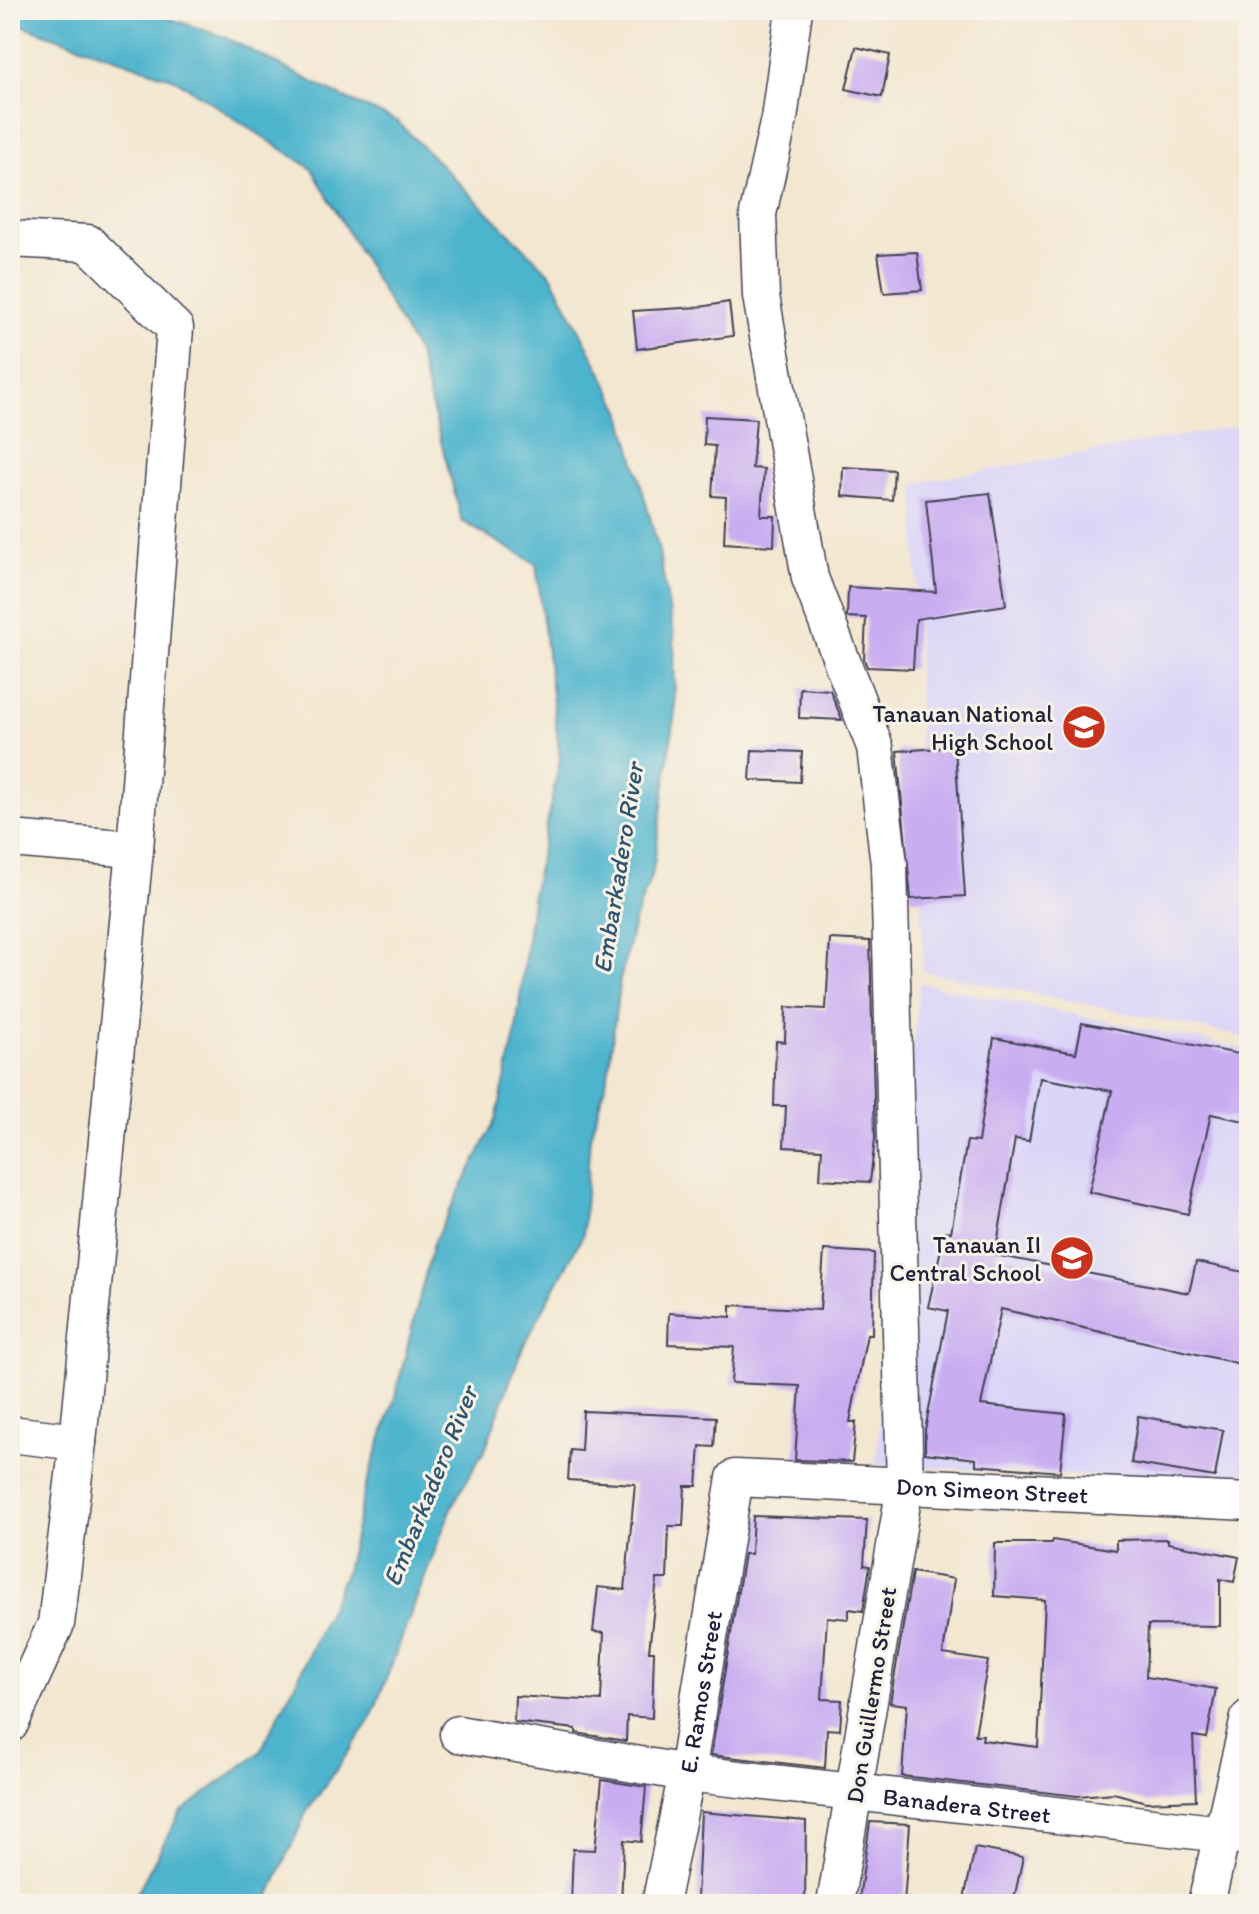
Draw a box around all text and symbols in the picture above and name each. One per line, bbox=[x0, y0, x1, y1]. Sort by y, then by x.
place label: Tanauan National High School bbox=[872, 699, 1053, 756]
school or university icon: Tanauan National High School bbox=[1060, 703, 1108, 751]
water label: Embarkadero River bbox=[586, 757, 651, 975]
place label: Tanauan II Central School bbox=[890, 1230, 1041, 1287]
school or university icon: Tanauan II Central School bbox=[1048, 1234, 1096, 1282]
water label: Embarkadero River bbox=[375, 1379, 486, 1591]
street label: Don Simeon Street bbox=[895, 1471, 1089, 1509]
street label: Don Guillermo Street bbox=[840, 1585, 902, 1805]
street label: E. Ramos Street bbox=[673, 1608, 728, 1775]
street label: Banadera Street bbox=[881, 1781, 1052, 1829]

